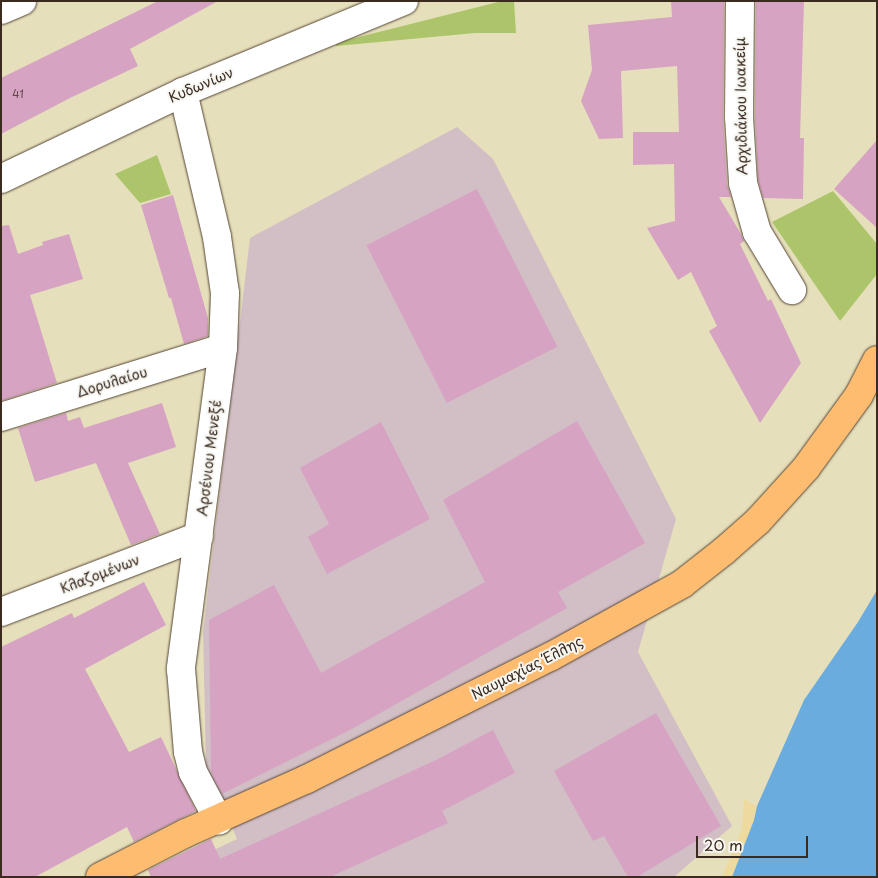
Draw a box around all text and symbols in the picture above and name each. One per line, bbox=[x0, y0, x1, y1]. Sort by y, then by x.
street label: Αρχιδιάκου Ιωακείμ bbox=[731, 36, 751, 176]
street label: Κυδωνίων bbox=[166, 64, 236, 106]
house number: 41 bbox=[12, 87, 24, 101]
street label: Δορυλαίου bbox=[75, 363, 149, 401]
street label: Αρσένιου Μενεξέ bbox=[194, 399, 224, 517]
street label: Κλαζομένων bbox=[58, 551, 142, 597]
street label: Ναυμαχίας Έλλης bbox=[469, 633, 585, 703]
scale bar bbox=[698, 826, 810, 858]
text: 20 m bbox=[704, 833, 743, 856]

